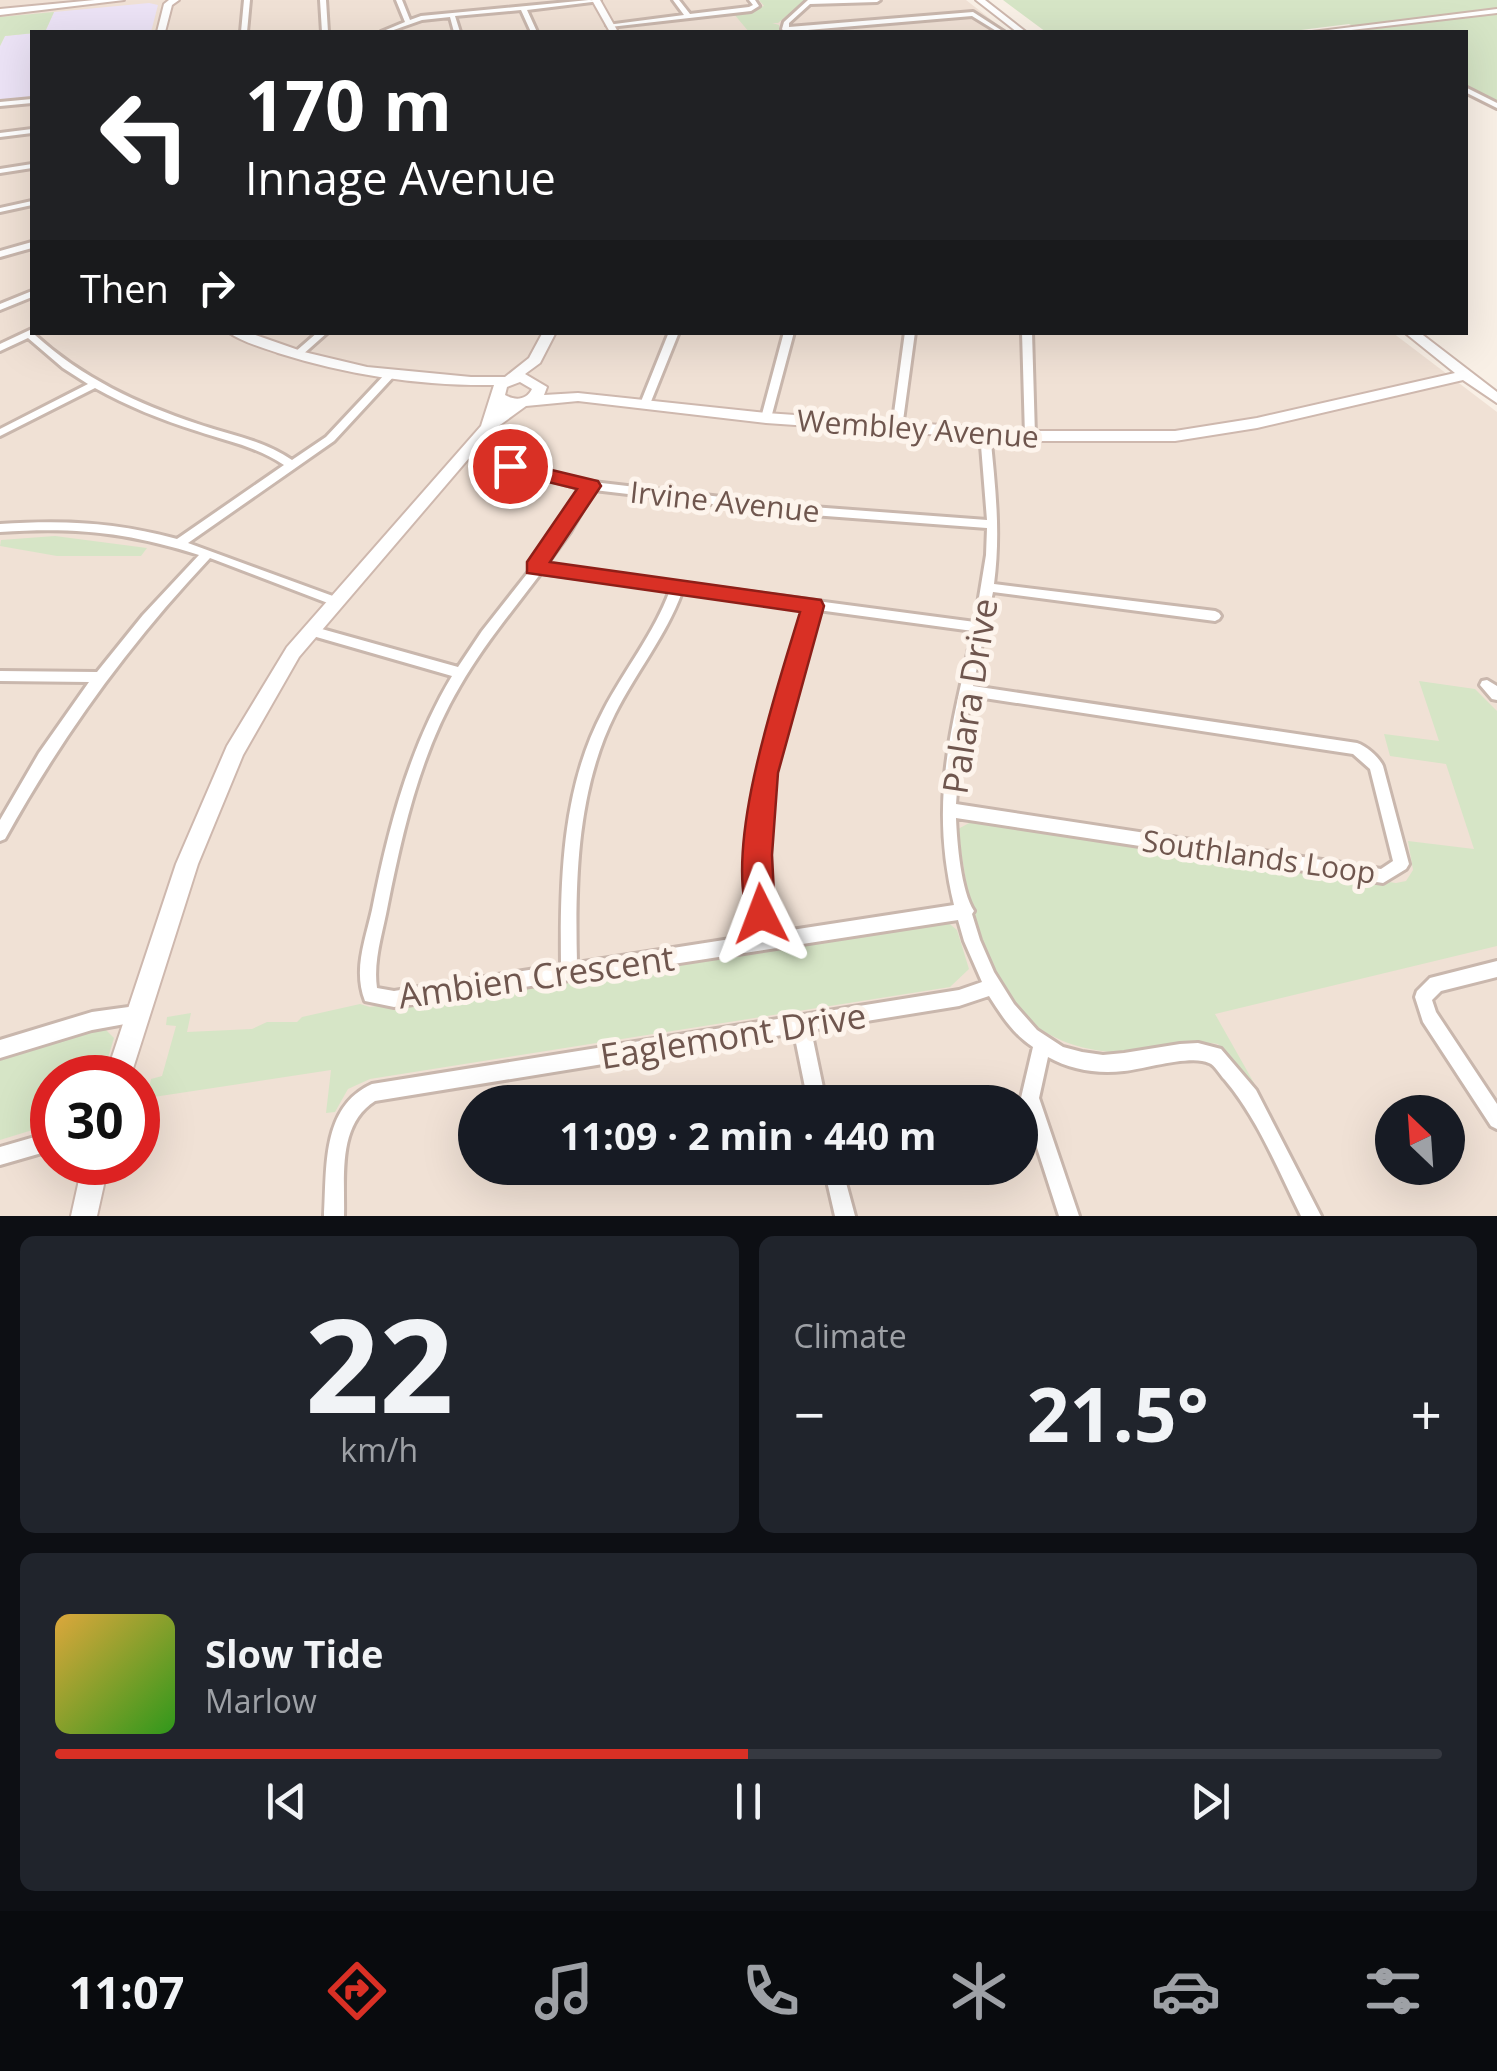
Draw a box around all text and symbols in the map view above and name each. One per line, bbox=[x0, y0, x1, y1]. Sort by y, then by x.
text: 170 m bbox=[245, 56, 452, 152]
icon: left bbox=[80, 70, 210, 200]
text: Innage Avenue bbox=[245, 147, 556, 208]
icon: right bbox=[189, 260, 244, 315]
text: Then bbox=[80, 262, 169, 314]
street label: Wembley Avenue bbox=[796, 399, 1040, 457]
pin bbox=[468, 424, 553, 509]
icon: arrive bbox=[483, 439, 538, 494]
street label: Irvine Avenue bbox=[628, 471, 822, 531]
street label: Palara Drive bbox=[930, 595, 1008, 797]
street label: Southlands Loop bbox=[1140, 819, 1378, 893]
position arrow bbox=[709, 862, 813, 966]
street label: Ambien Crescent bbox=[395, 933, 677, 1019]
street label: Eaglemont Drive bbox=[597, 991, 869, 1079]
speed limit sign: 30 bbox=[30, 1055, 160, 1185]
north arrow bbox=[1375, 1095, 1465, 1185]
map controls bbox=[1375, 1095, 1465, 1185]
text: 11:09 · 2 min · 440 m bbox=[560, 1109, 936, 1161]
text: 22 bbox=[305, 1274, 454, 1451]
text: Climate bbox=[794, 1314, 907, 1357]
text: 21.5° bbox=[1027, 1362, 1209, 1464]
text: − bbox=[794, 1376, 825, 1451]
text: + bbox=[1411, 1376, 1442, 1451]
text: km/h bbox=[340, 1428, 418, 1471]
text: Slow Tide bbox=[205, 1627, 384, 1679]
text: Marlow bbox=[205, 1679, 317, 1722]
icon: previous bbox=[259, 1774, 314, 1829]
icon: pause bbox=[721, 1774, 776, 1829]
icon: next bbox=[1183, 1774, 1238, 1829]
icon: directions bbox=[322, 1956, 392, 2026]
icon: music bbox=[529, 1956, 599, 2026]
icon: phone bbox=[736, 1956, 806, 2026]
icon: climate bbox=[944, 1956, 1014, 2026]
icon: car bbox=[1151, 1956, 1221, 2026]
icon: filters bbox=[1358, 1956, 1428, 2026]
text: 11:07 bbox=[69, 1961, 184, 2022]

